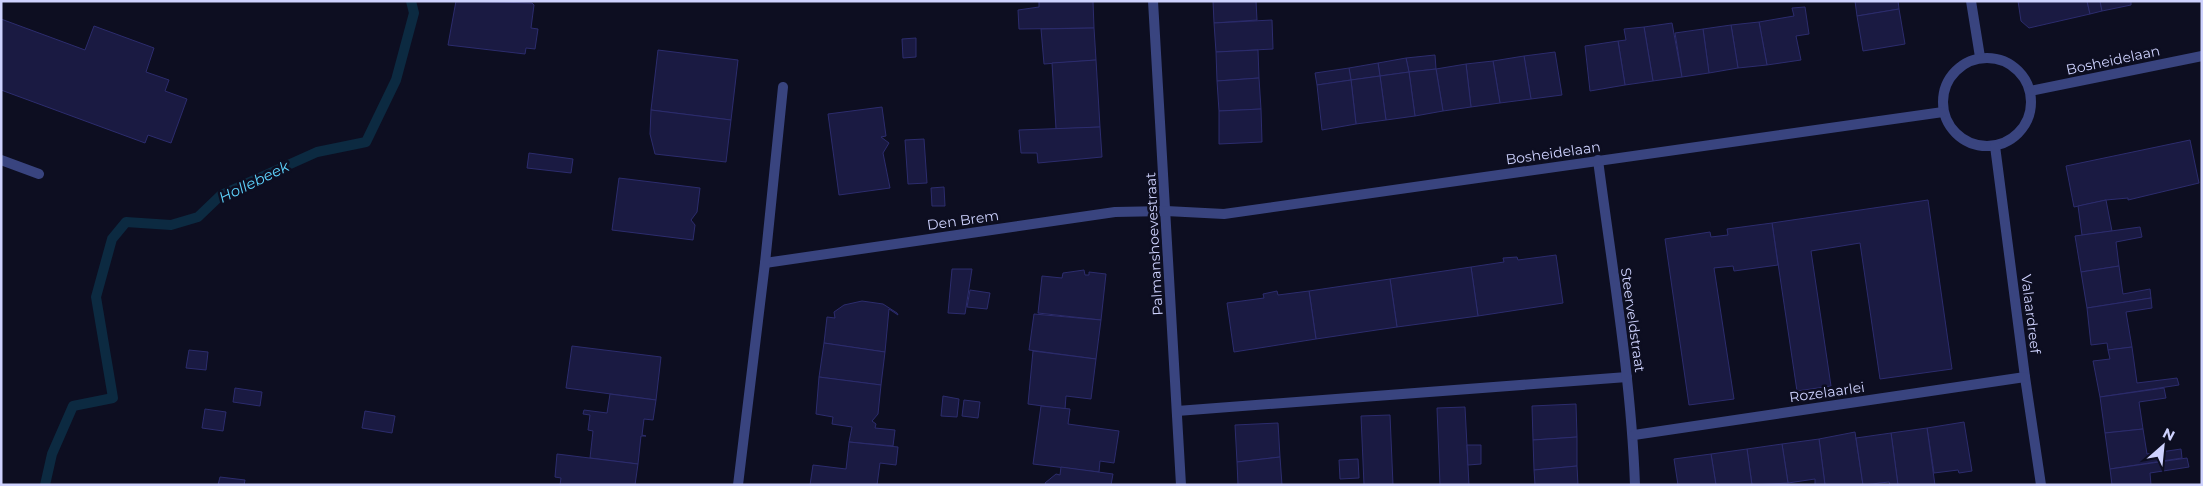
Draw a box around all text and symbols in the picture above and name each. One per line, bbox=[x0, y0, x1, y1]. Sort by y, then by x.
street label: Bosheidelaan bbox=[2064, 41, 2162, 79]
street label: Bosheidelaan bbox=[1504, 137, 1602, 169]
water label: Hollebeek bbox=[215, 156, 293, 207]
street label: Palmanshoevestraat bbox=[1141, 172, 1167, 316]
street label: Den Brem bbox=[926, 206, 1000, 234]
street label: Steerveldstraat bbox=[1617, 266, 1649, 374]
street label: Valaardreef bbox=[2017, 273, 2045, 356]
street label: Rozelaarlei bbox=[1788, 378, 1866, 406]
north arrow bbox=[2138, 421, 2188, 471]
text: N bbox=[2160, 424, 2178, 445]

